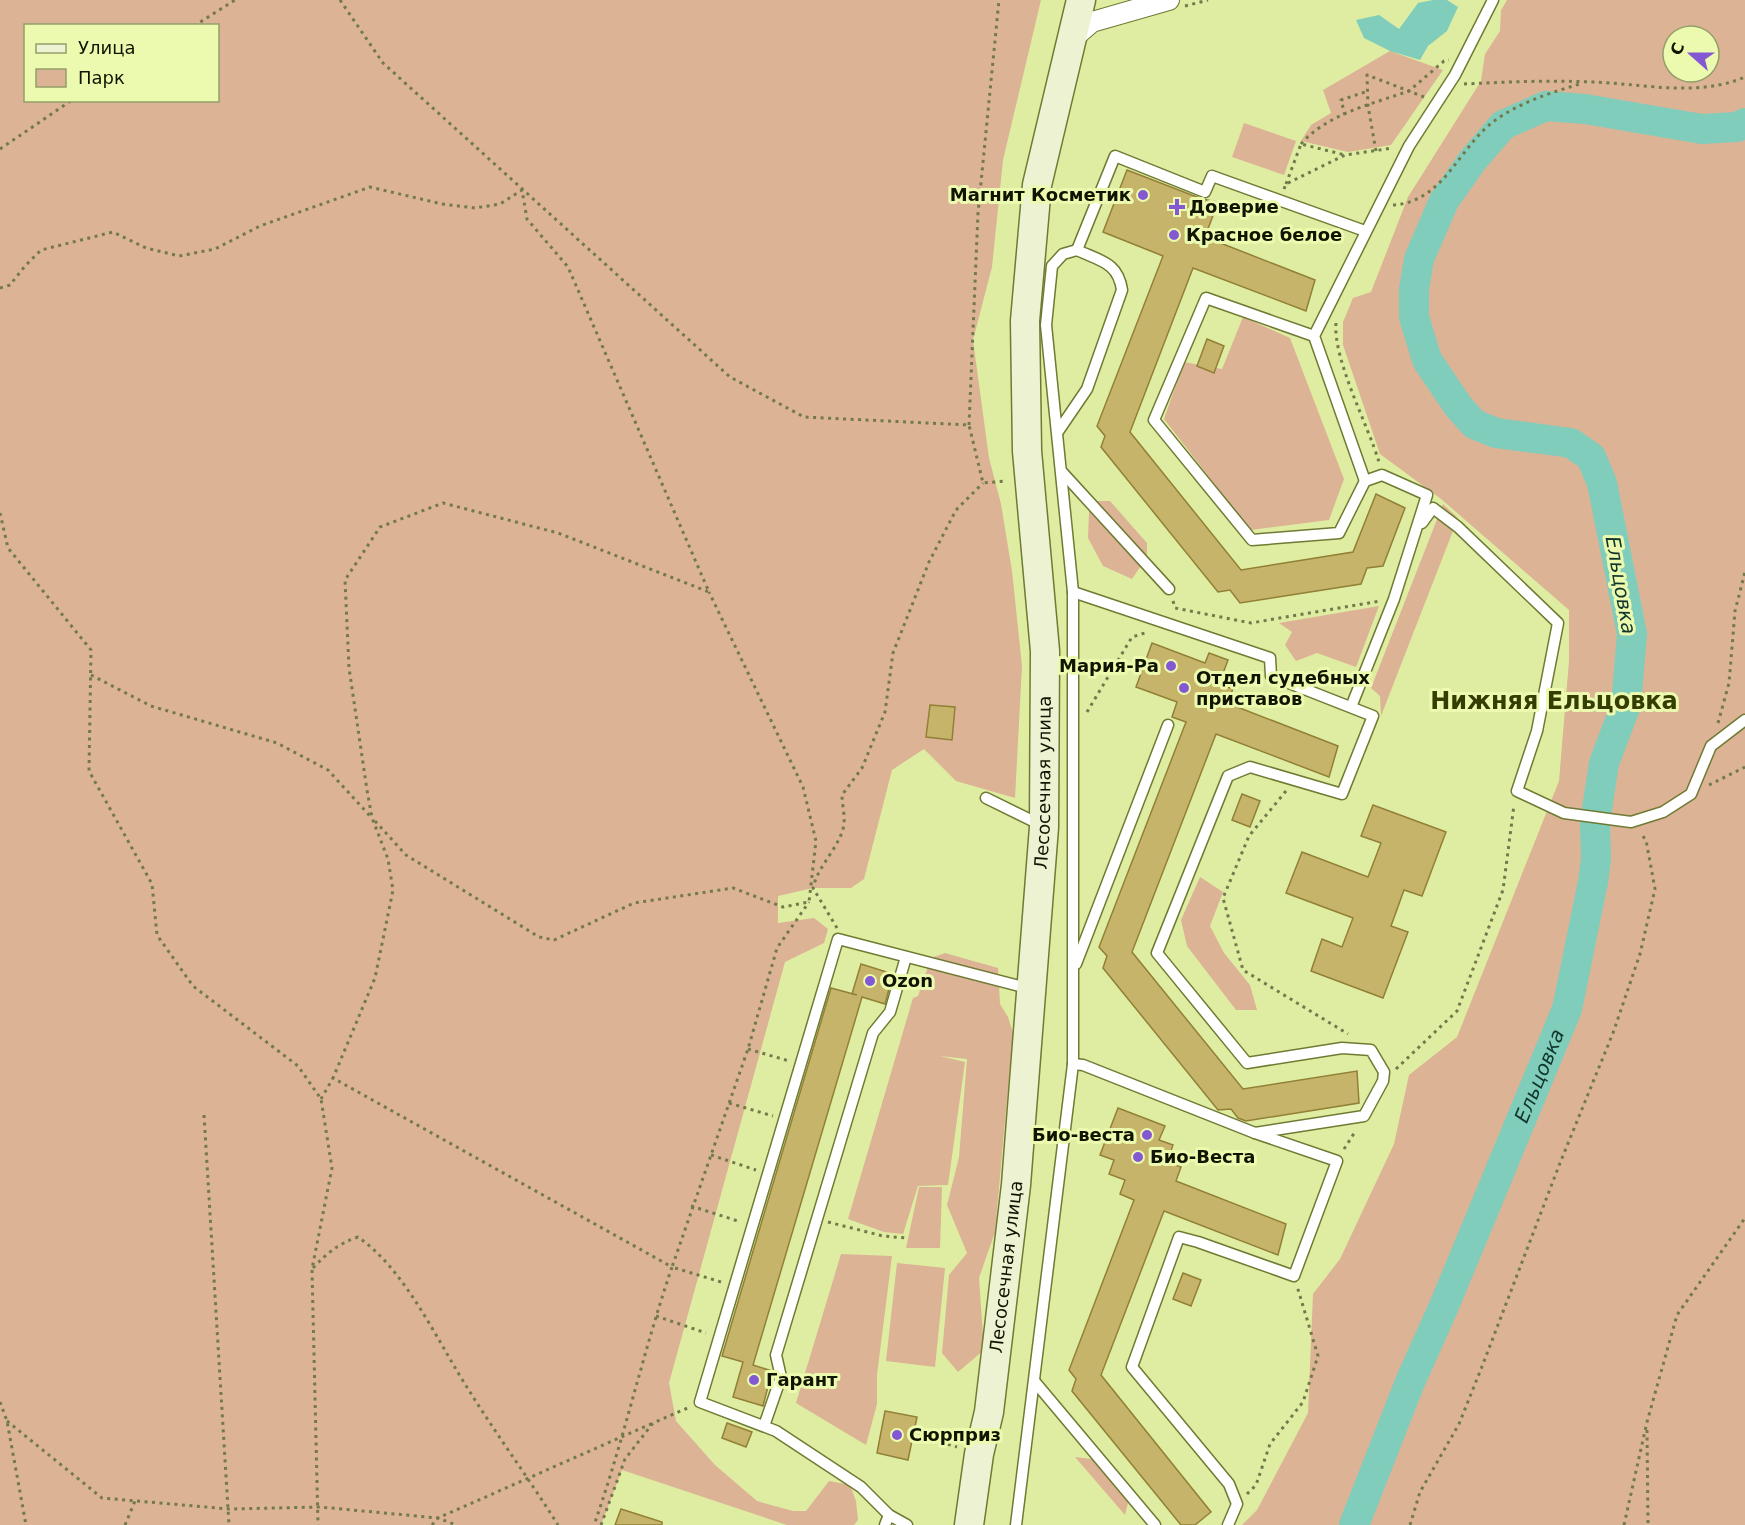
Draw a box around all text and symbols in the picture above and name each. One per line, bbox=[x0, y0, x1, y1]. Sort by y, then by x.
legend bbox=[24, 24, 219, 102]
north arrow bbox=[1661, 24, 1721, 84]
text: Улица bbox=[78, 37, 135, 58]
text: С bbox=[1666, 40, 1688, 58]
text: Парк bbox=[78, 67, 125, 88]
place label: Магнит Косметик bbox=[950, 184, 1131, 205]
marker: Магнит Косметик bbox=[1136, 188, 1150, 202]
place label: Доверие bbox=[1189, 196, 1279, 217]
marker: Доверие bbox=[1170, 200, 1184, 214]
place label: Красное белое bbox=[1186, 224, 1342, 245]
marker: Красное белое bbox=[1167, 228, 1181, 242]
water label: Ельцовка bbox=[1601, 534, 1641, 636]
place label: Мария-Ра bbox=[1059, 655, 1159, 676]
marker: Мария-Ра bbox=[1164, 659, 1178, 673]
place label: Отдел судебных приставов bbox=[1196, 667, 1370, 709]
marker: Отдел судебных приставов bbox=[1177, 681, 1191, 695]
district label: Нижняя Ельцовка bbox=[1430, 687, 1678, 715]
street label: Лесосечная улица bbox=[1030, 696, 1055, 870]
place label: Ozon bbox=[882, 970, 933, 991]
marker: Ozon bbox=[863, 974, 877, 988]
water label: Ельцовка bbox=[1509, 1025, 1569, 1126]
place label: Био-веста bbox=[1032, 1124, 1135, 1145]
marker: Био-веста bbox=[1140, 1128, 1154, 1142]
place label: Био-Веста bbox=[1150, 1146, 1255, 1167]
marker: Био-Веста bbox=[1131, 1150, 1145, 1164]
street label: Лесосечная улица bbox=[985, 1179, 1026, 1354]
place label: Гарант bbox=[766, 1369, 838, 1390]
marker: Гарант bbox=[747, 1373, 761, 1387]
place label: Сюрприз bbox=[909, 1424, 1001, 1445]
marker: Сюрприз bbox=[890, 1428, 904, 1442]

